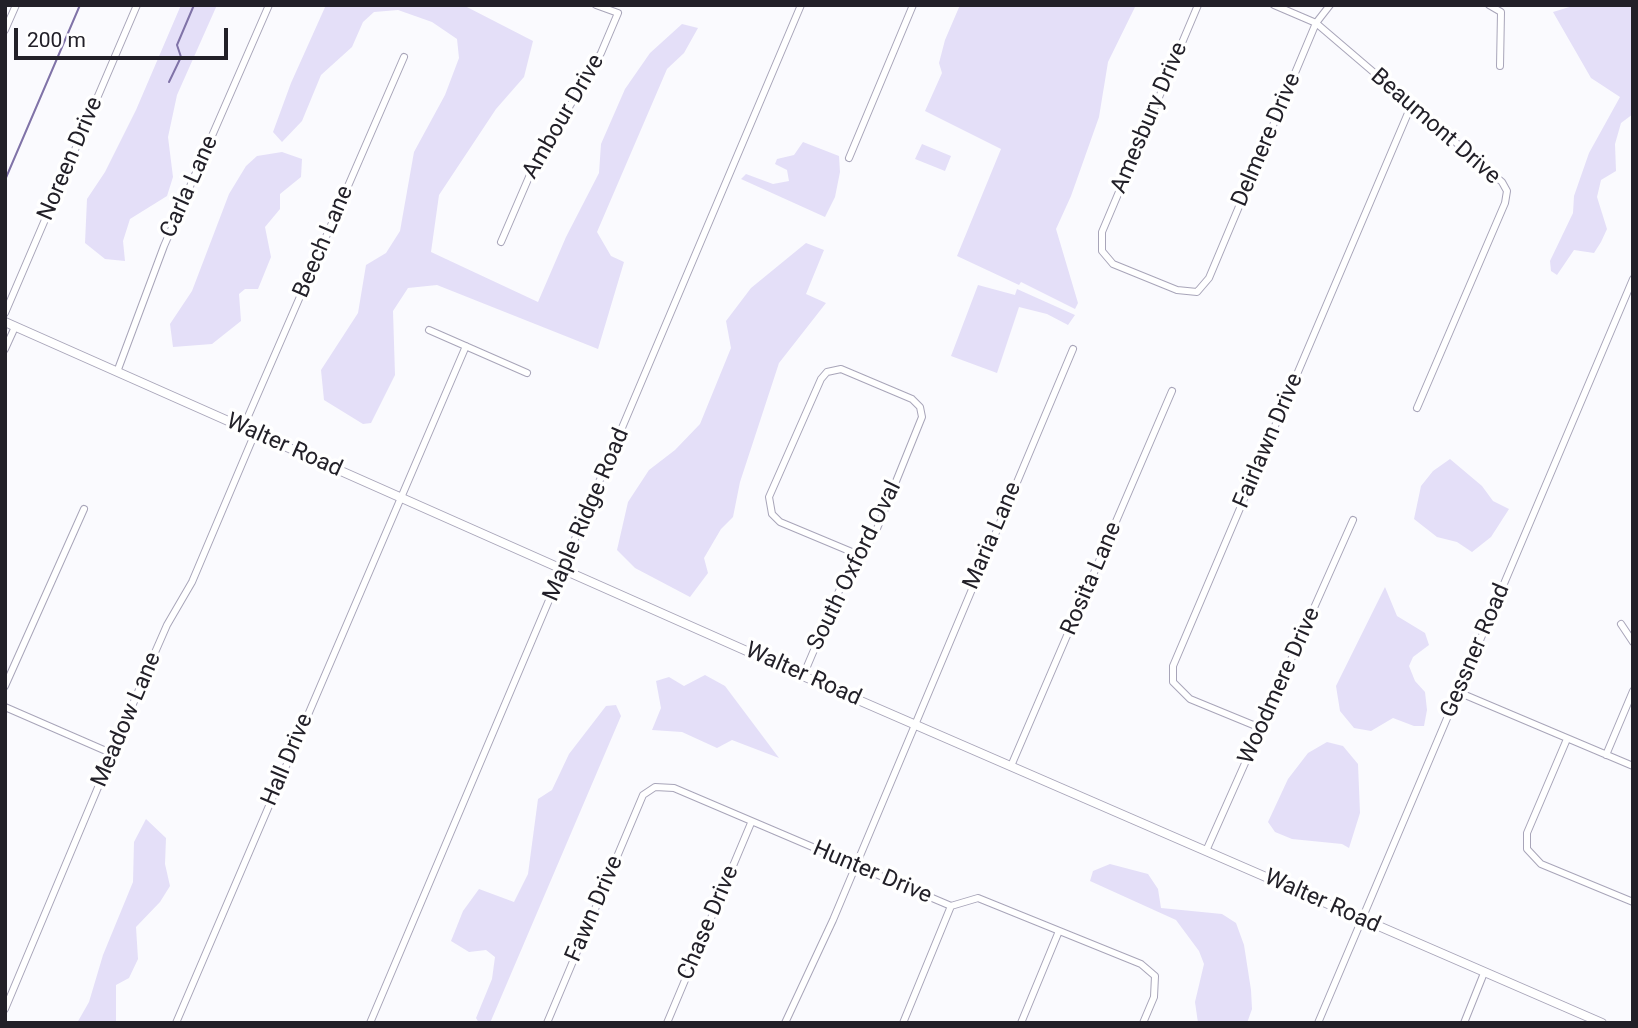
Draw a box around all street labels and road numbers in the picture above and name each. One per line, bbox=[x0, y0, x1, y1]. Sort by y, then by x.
street label: Amesbury Drive bbox=[1106, 38, 1194, 198]
street label: Ambour Drive bbox=[517, 50, 611, 184]
street label: Beaumont Drive bbox=[1365, 63, 1505, 191]
street label: Delmere Drive bbox=[1226, 69, 1308, 211]
street label: Noreen Drive bbox=[33, 93, 109, 225]
street label: Carla Lane bbox=[155, 132, 225, 242]
street label: Beech Lane bbox=[288, 182, 360, 302]
street label: Fairlawn Drive bbox=[1228, 369, 1310, 513]
street label: Walter Road bbox=[222, 408, 346, 484]
street label: Maple Ridge Road bbox=[538, 424, 636, 606]
street label: South Oxford Oval bbox=[802, 477, 908, 655]
street label: Maria Lane bbox=[958, 478, 1028, 594]
street label: Rosita Lane bbox=[1056, 518, 1128, 640]
street label: Gessner Road bbox=[1435, 580, 1517, 722]
street label: Woodmere Drive bbox=[1233, 603, 1327, 769]
street label: Walter Road bbox=[741, 637, 865, 713]
street label: Meadow Lane bbox=[86, 648, 168, 792]
street label: Hall Drive bbox=[256, 710, 320, 810]
street label: Hunter Drive bbox=[808, 836, 936, 910]
street label: Fawn Drive bbox=[560, 852, 630, 966]
street label: Chase Drive bbox=[673, 862, 745, 984]
street label: Walter Road bbox=[1260, 864, 1384, 940]

